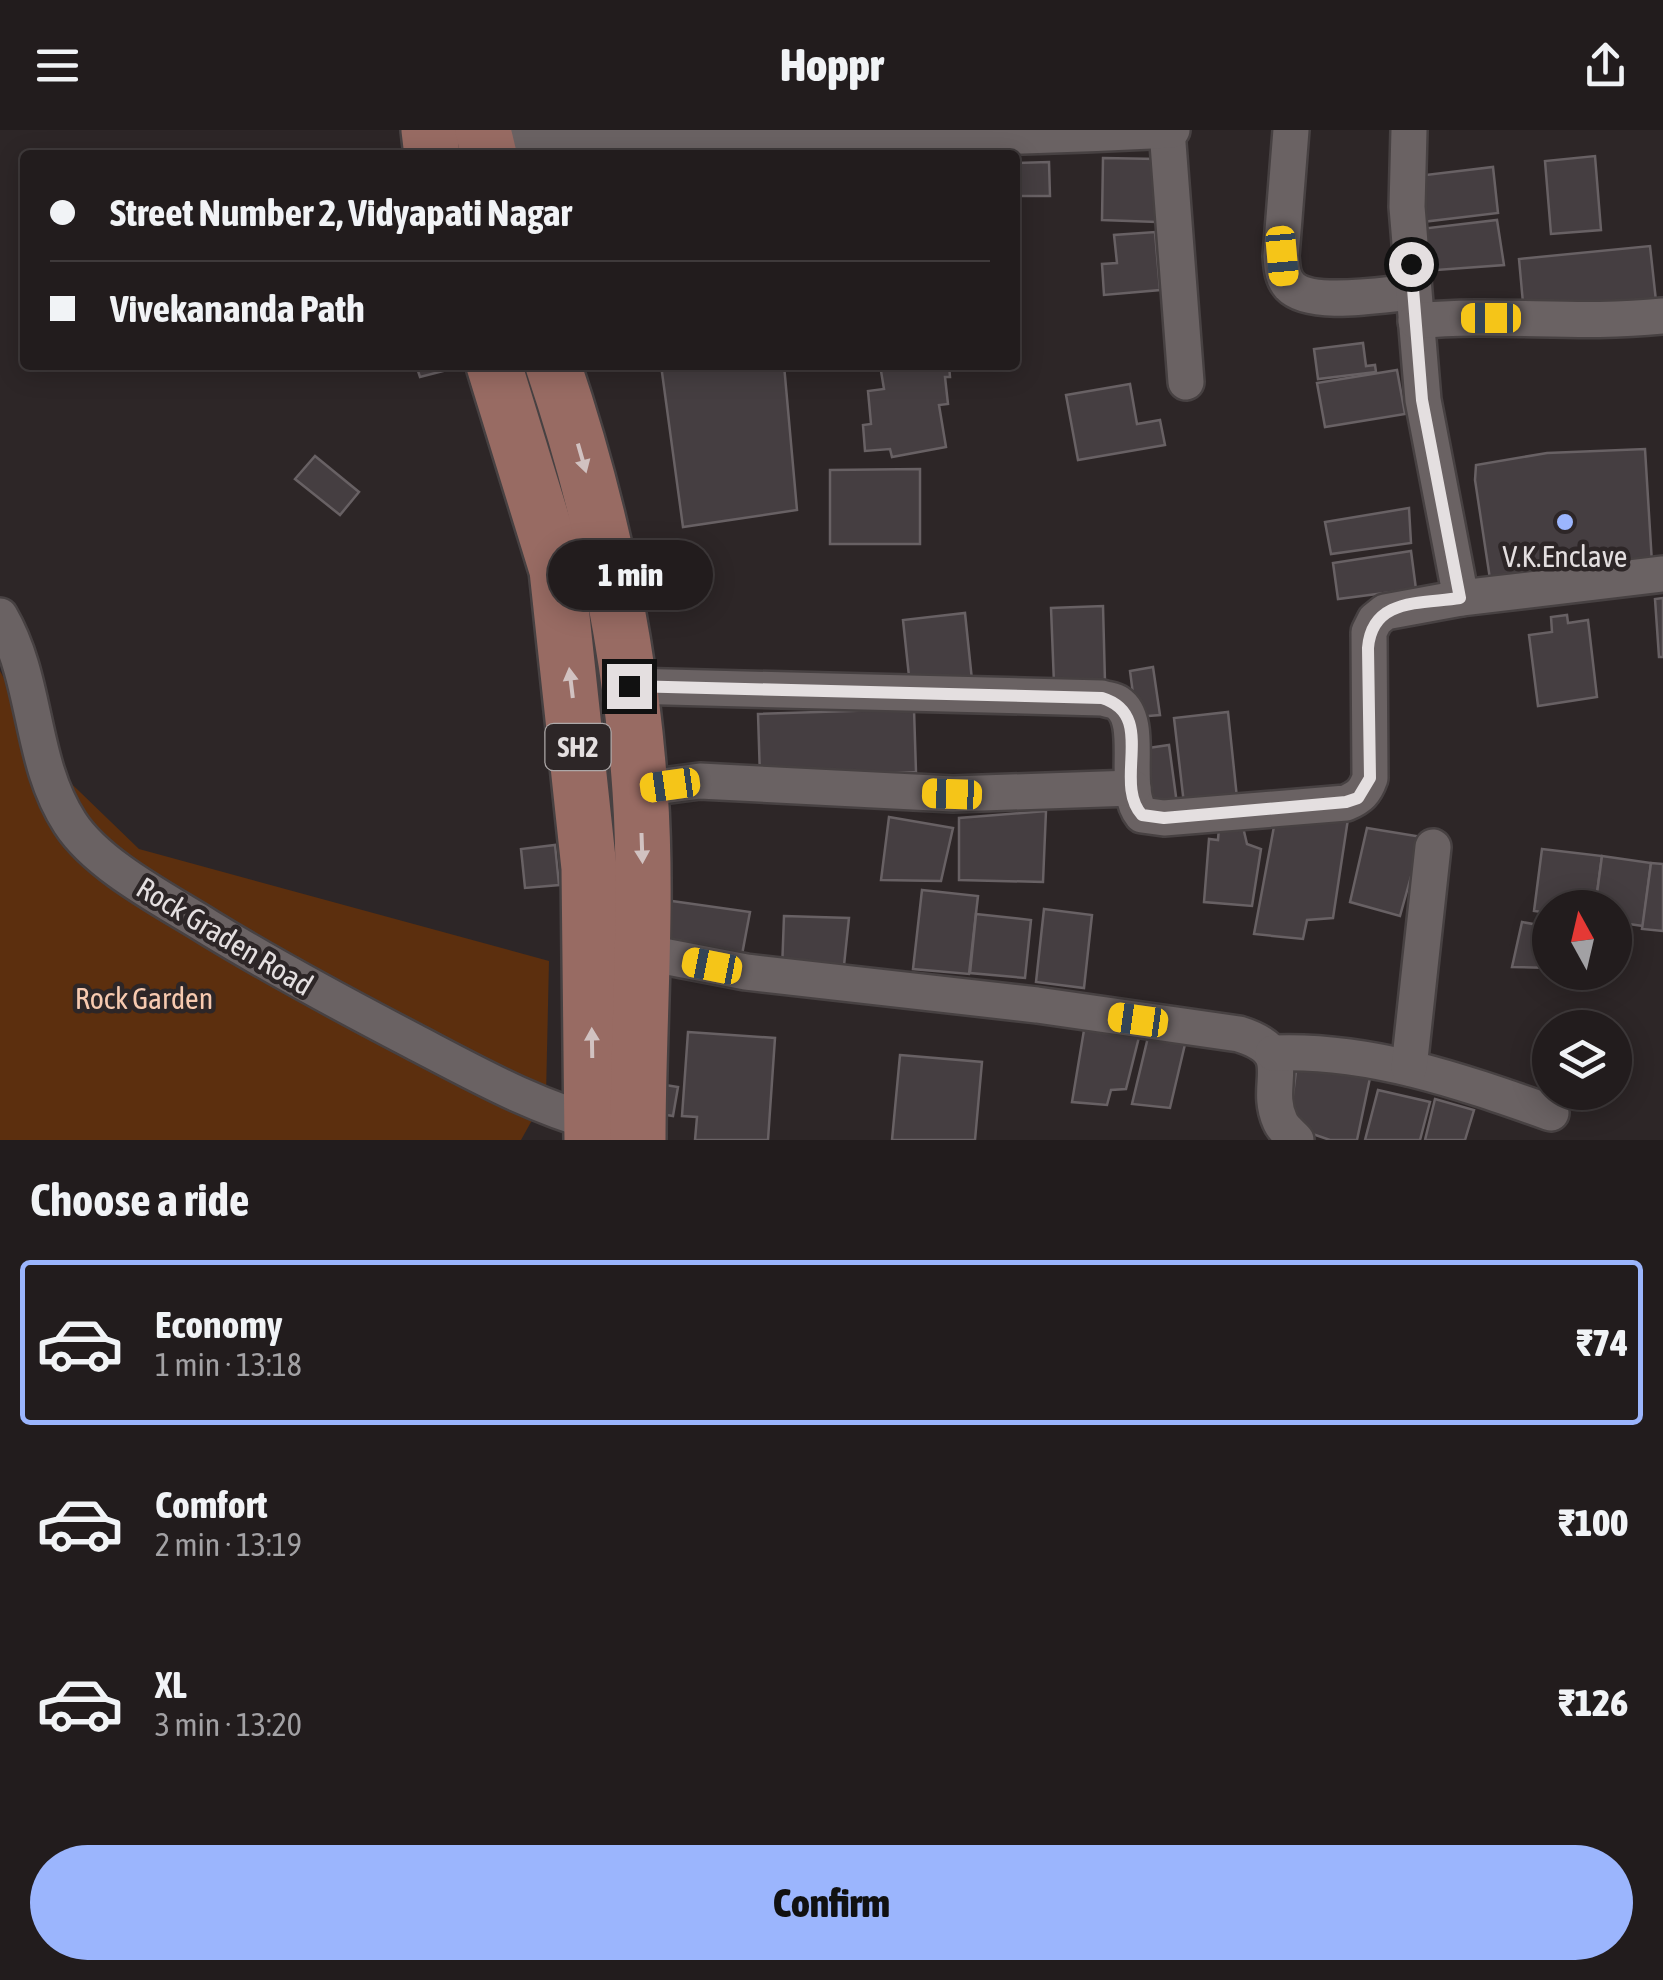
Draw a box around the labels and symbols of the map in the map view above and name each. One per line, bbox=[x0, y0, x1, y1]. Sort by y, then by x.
car bbox=[1264, 225, 1300, 287]
route start bbox=[1389, 242, 1434, 287]
car bbox=[1461, 303, 1521, 333]
one-way arrow bbox=[575, 443, 590, 474]
marker: V.K.Enclave bbox=[1554, 511, 1576, 533]
place label: V.K.Enclave bbox=[1503, 539, 1627, 573]
callout: 1 min bbox=[546, 541, 712, 611]
route end bbox=[607, 664, 652, 709]
one-way arrow bbox=[563, 667, 579, 699]
road number: SH2 bbox=[546, 724, 610, 770]
car bbox=[638, 766, 702, 804]
car bbox=[921, 778, 983, 810]
one-way arrow bbox=[634, 832, 650, 864]
street label: Rock Graden Road bbox=[131, 870, 319, 1002]
north arrow bbox=[1532, 890, 1632, 990]
car bbox=[680, 946, 744, 986]
park label: Rock Garden bbox=[75, 981, 213, 1015]
car bbox=[1106, 1001, 1170, 1039]
one-way arrow bbox=[584, 1026, 600, 1058]

